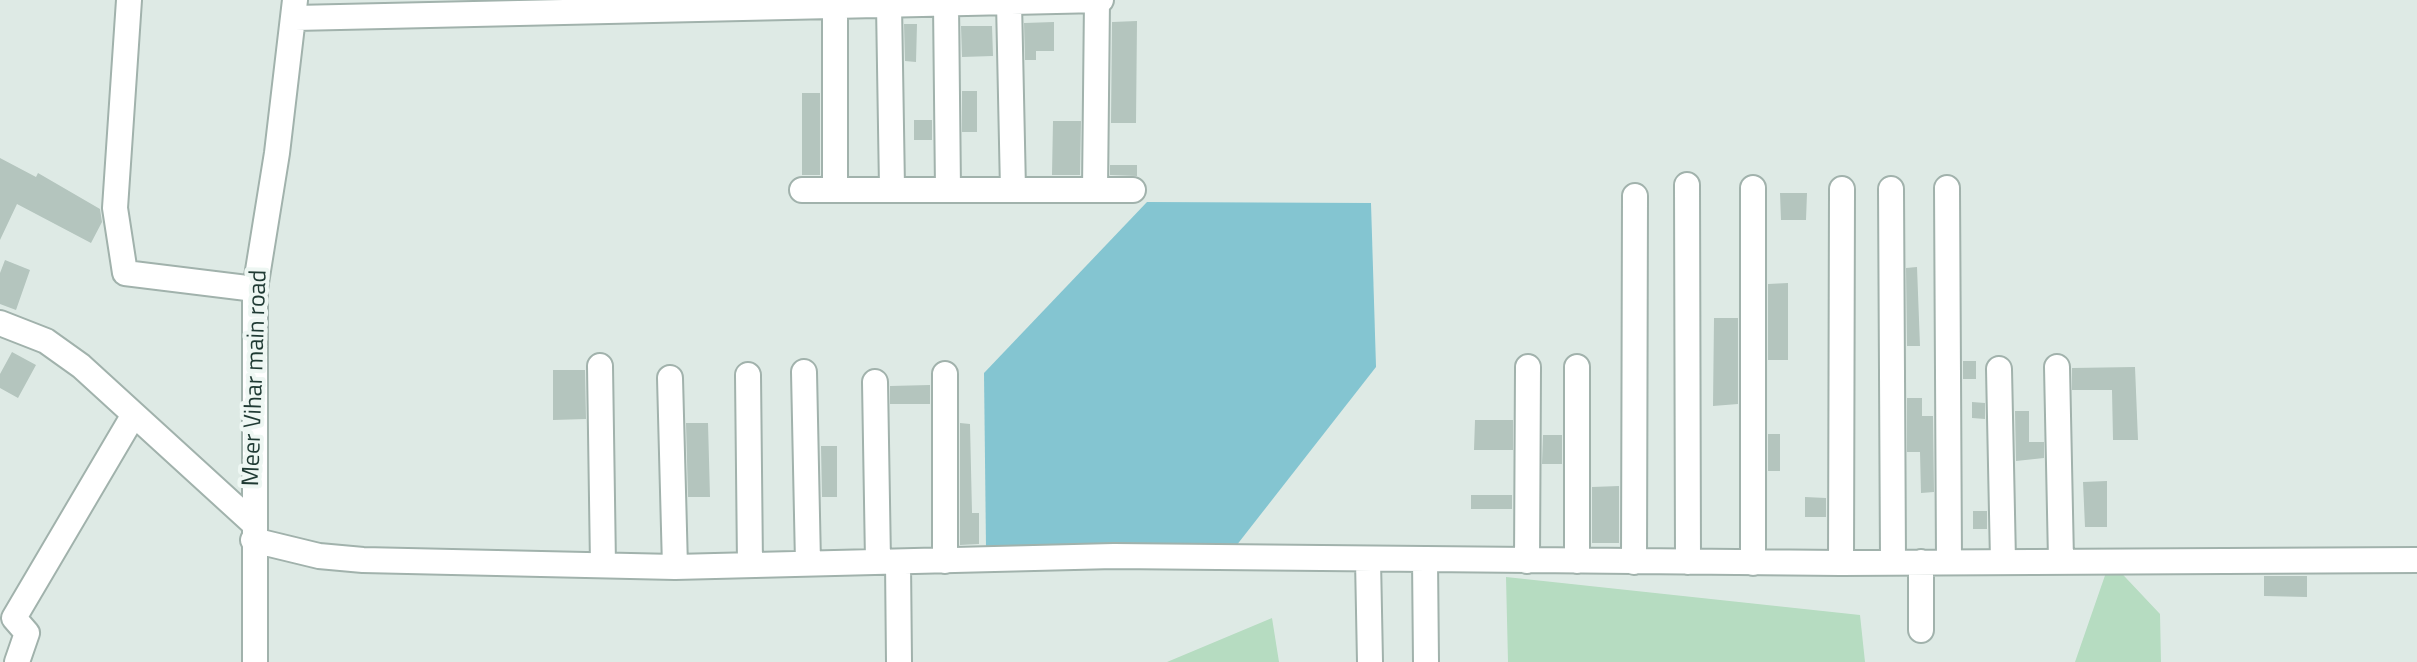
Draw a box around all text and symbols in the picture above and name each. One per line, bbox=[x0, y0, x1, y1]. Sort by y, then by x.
street label: Meer Vihar main road bbox=[238, 269, 274, 487]

